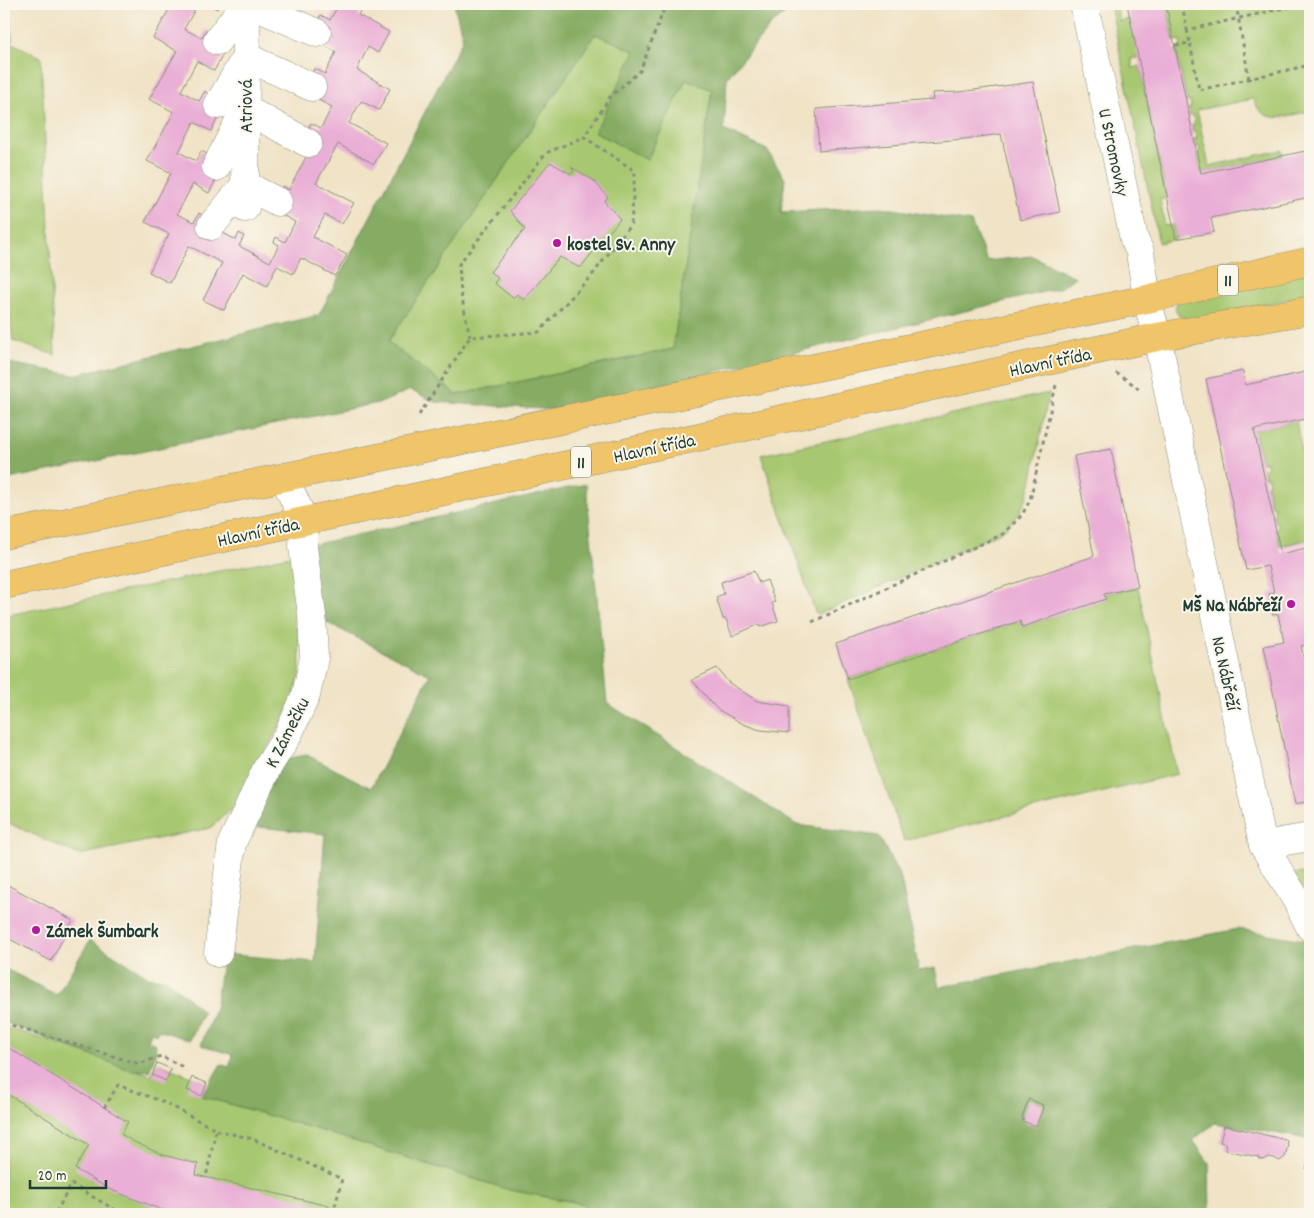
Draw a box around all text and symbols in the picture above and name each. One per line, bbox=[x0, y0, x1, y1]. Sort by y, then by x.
street label: Atriová bbox=[235, 79, 262, 133]
street label: U Stromovky bbox=[1089, 106, 1134, 200]
place label: kostel Sv. Anny bbox=[567, 233, 676, 260]
marker: kostel Sv. Anny bbox=[551, 237, 563, 249]
road number: 11 bbox=[1218, 264, 1238, 296]
street label: Hlavní třída bbox=[1007, 342, 1095, 386]
street label: Hlavní třída bbox=[611, 428, 699, 472]
road number: 11 bbox=[571, 447, 591, 478]
street label: Hlavní třída bbox=[215, 512, 303, 556]
place label: MŠ Na Nábřeží bbox=[1183, 594, 1283, 621]
marker: MŠ Na Nábřeží bbox=[1285, 598, 1297, 610]
street label: Na Nábřeží bbox=[1203, 634, 1245, 715]
street label: K Zámečku bbox=[260, 694, 318, 774]
place label: Zámek Šumbark bbox=[46, 920, 159, 947]
marker: Zámek Šumbark bbox=[30, 924, 42, 936]
scale bar bbox=[30, 1158, 106, 1190]
text: 20 m bbox=[38, 1166, 66, 1188]

